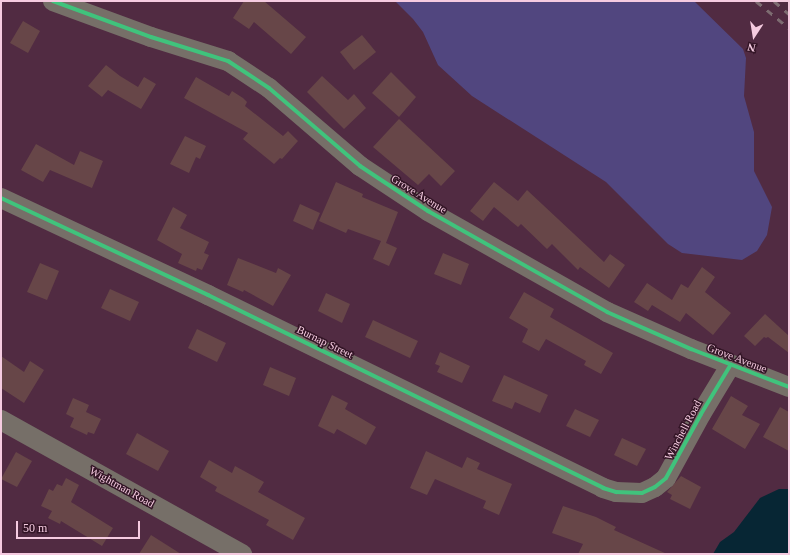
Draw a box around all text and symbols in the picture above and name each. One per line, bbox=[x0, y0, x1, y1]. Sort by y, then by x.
north arrow bbox=[734, 16, 774, 56]
text: N bbox=[746, 41, 757, 54]
street label: Grove Avenue bbox=[389, 172, 449, 216]
street label: Burnap Street bbox=[295, 323, 355, 361]
street label: Grove Avenue bbox=[705, 340, 769, 376]
street label: Winchell Road bbox=[662, 398, 704, 462]
street label: Wightman Road bbox=[87, 464, 157, 510]
scale bar bbox=[18, 513, 142, 539]
text: 50 m bbox=[23, 521, 47, 535]

